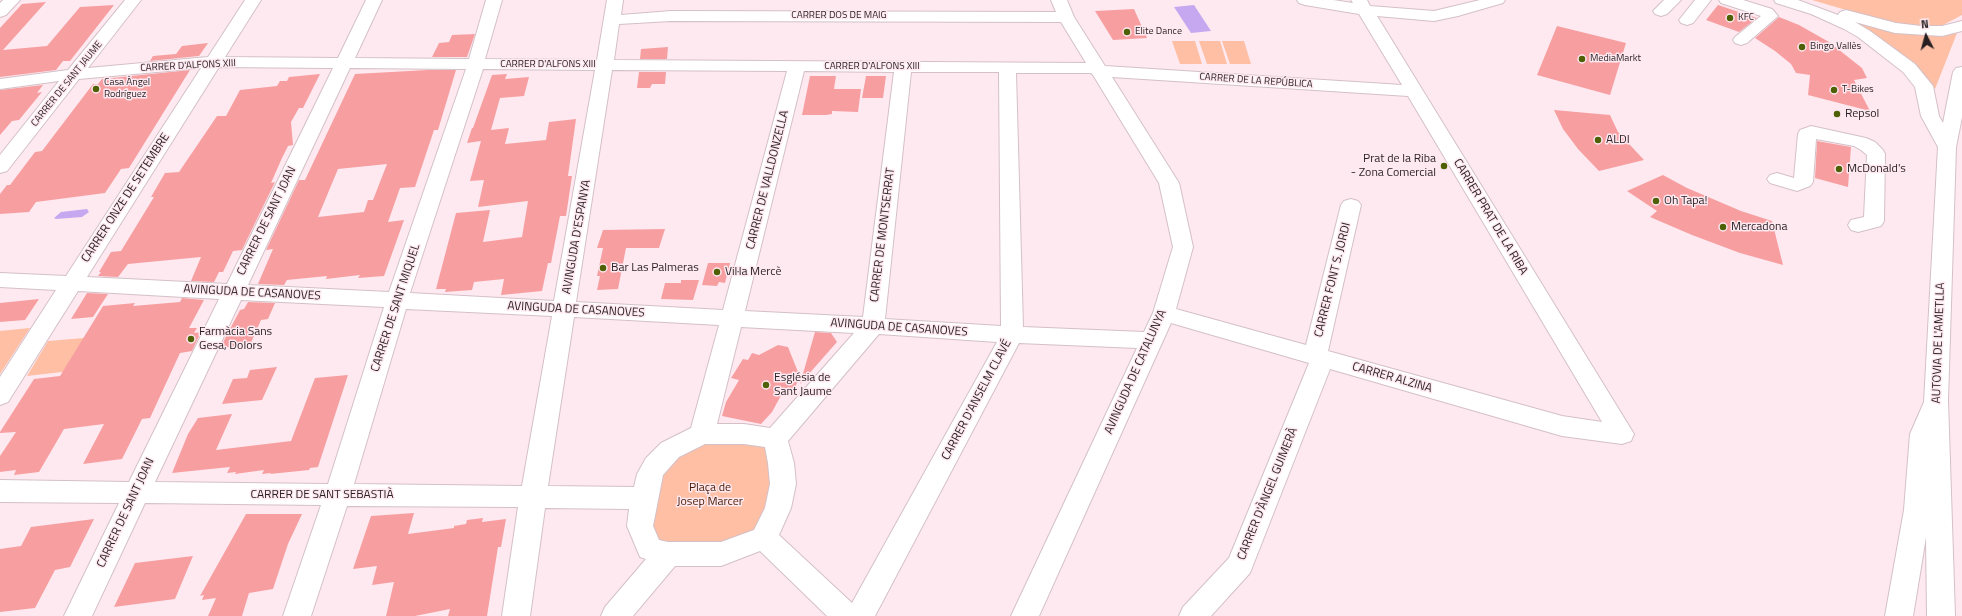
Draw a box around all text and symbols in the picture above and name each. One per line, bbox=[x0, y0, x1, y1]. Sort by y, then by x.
street label: CARRER DOS DE MAIG bbox=[791, 10, 887, 22]
place label: KFC bbox=[1738, 12, 1754, 24]
marker: KFC bbox=[1725, 13, 1735, 23]
north arrow bbox=[1906, 16, 1946, 56]
text: N bbox=[1920, 16, 1929, 32]
place label: Elite Dance bbox=[1135, 26, 1182, 38]
marker: Elite Dance bbox=[1122, 27, 1132, 37]
street label: CARRER DE SANT JAUME bbox=[29, 39, 105, 129]
place label: Bingo Vallès bbox=[1810, 41, 1861, 53]
marker: Bingo Vallès bbox=[1797, 42, 1807, 52]
place label: MediaMarkt bbox=[1590, 53, 1641, 65]
marker: MediaMarkt bbox=[1577, 54, 1587, 64]
street label: CARRER D'ALFONS XIII bbox=[140, 58, 236, 74]
street label: CARRER D'ALFONS XIII bbox=[500, 59, 596, 71]
street label: CARRER D'ALFONS XIII bbox=[824, 61, 920, 73]
street label: CARRER DE LA REPÚBLICA bbox=[1199, 71, 1313, 91]
place label: Casa Àngel Rodríguez bbox=[104, 77, 150, 100]
marker: Casa Àngel Rodríguez bbox=[91, 84, 101, 94]
place label: T-Bikes bbox=[1842, 84, 1874, 96]
marker: T-Bikes bbox=[1829, 85, 1839, 95]
place label: Repsol bbox=[1845, 107, 1879, 121]
street label: CARRER DE VALLDONZELLA bbox=[744, 109, 792, 251]
marker: Repsol bbox=[1832, 109, 1842, 119]
street label: CARRER ONZE DE SETEMBRE bbox=[79, 131, 173, 265]
place label: ALDI bbox=[1606, 133, 1630, 147]
marker: ALDI bbox=[1593, 135, 1603, 145]
place label: Prat de la Riba - Zona Comercial bbox=[1351, 152, 1436, 180]
street label: CARRER PRAT DE LA RIBA bbox=[1450, 157, 1530, 277]
marker: Prat de la Riba - Zona Comercial bbox=[1439, 161, 1449, 171]
place label: McDonald's bbox=[1847, 162, 1906, 176]
street label: CARRER DE SANT JOAN bbox=[234, 164, 300, 278]
marker: McDonald's bbox=[1834, 164, 1844, 174]
street label: CARRER DE MONTSERRAT bbox=[868, 167, 898, 303]
street label: AVINGUDA D'ESPANYA bbox=[560, 179, 594, 295]
place label: Oh Tapa! bbox=[1664, 194, 1708, 208]
marker: Oh Tapa! bbox=[1651, 196, 1661, 206]
place label: Mercadona bbox=[1731, 220, 1787, 234]
street label: CARRER FONT S. JORDI bbox=[1312, 221, 1354, 339]
marker: Mercadona bbox=[1718, 222, 1728, 232]
street label: CARRER DE SANT MIQUEL bbox=[368, 242, 424, 374]
place label: Bar Las Palmeras bbox=[611, 261, 699, 275]
marker: Bar Las Palmeras bbox=[598, 263, 608, 273]
place label: Vil·la Mercè bbox=[725, 265, 781, 279]
marker: Vil·la Mercè bbox=[712, 267, 722, 277]
street label: AVINGUDA DE CASANOVES bbox=[183, 282, 321, 304]
street label: AUTOVIA DE L'AMETLLA bbox=[1930, 282, 1948, 404]
street label: AVINGUDA DE CASANOVES bbox=[507, 299, 645, 321]
street label: AVINGUDA DE CATALUNYA bbox=[1102, 307, 1170, 437]
street label: AVINGUDA DE CASANOVES bbox=[830, 316, 968, 340]
place label: Farmàcia Sans Gesa, Dolors bbox=[199, 325, 272, 353]
marker: Farmàcia Sans Gesa, Dolors bbox=[186, 334, 196, 344]
street label: CARRER D'ANSELM CLAVÉ bbox=[939, 337, 1015, 463]
street label: CARRER ALZINA bbox=[1350, 360, 1434, 396]
place label: Església de Sant Jaume bbox=[774, 371, 832, 399]
marker: Església de Sant Jaume bbox=[761, 380, 771, 390]
street label: CARRER D'ÀNGEL GUIMERÀ bbox=[1235, 426, 1301, 562]
street label: CARRER DE SANT JOAN bbox=[94, 456, 158, 570]
park label: Plaça de Josep Marcer bbox=[677, 481, 743, 509]
street label: CARRER DE SANT SEBASTIÀ bbox=[250, 488, 394, 502]

